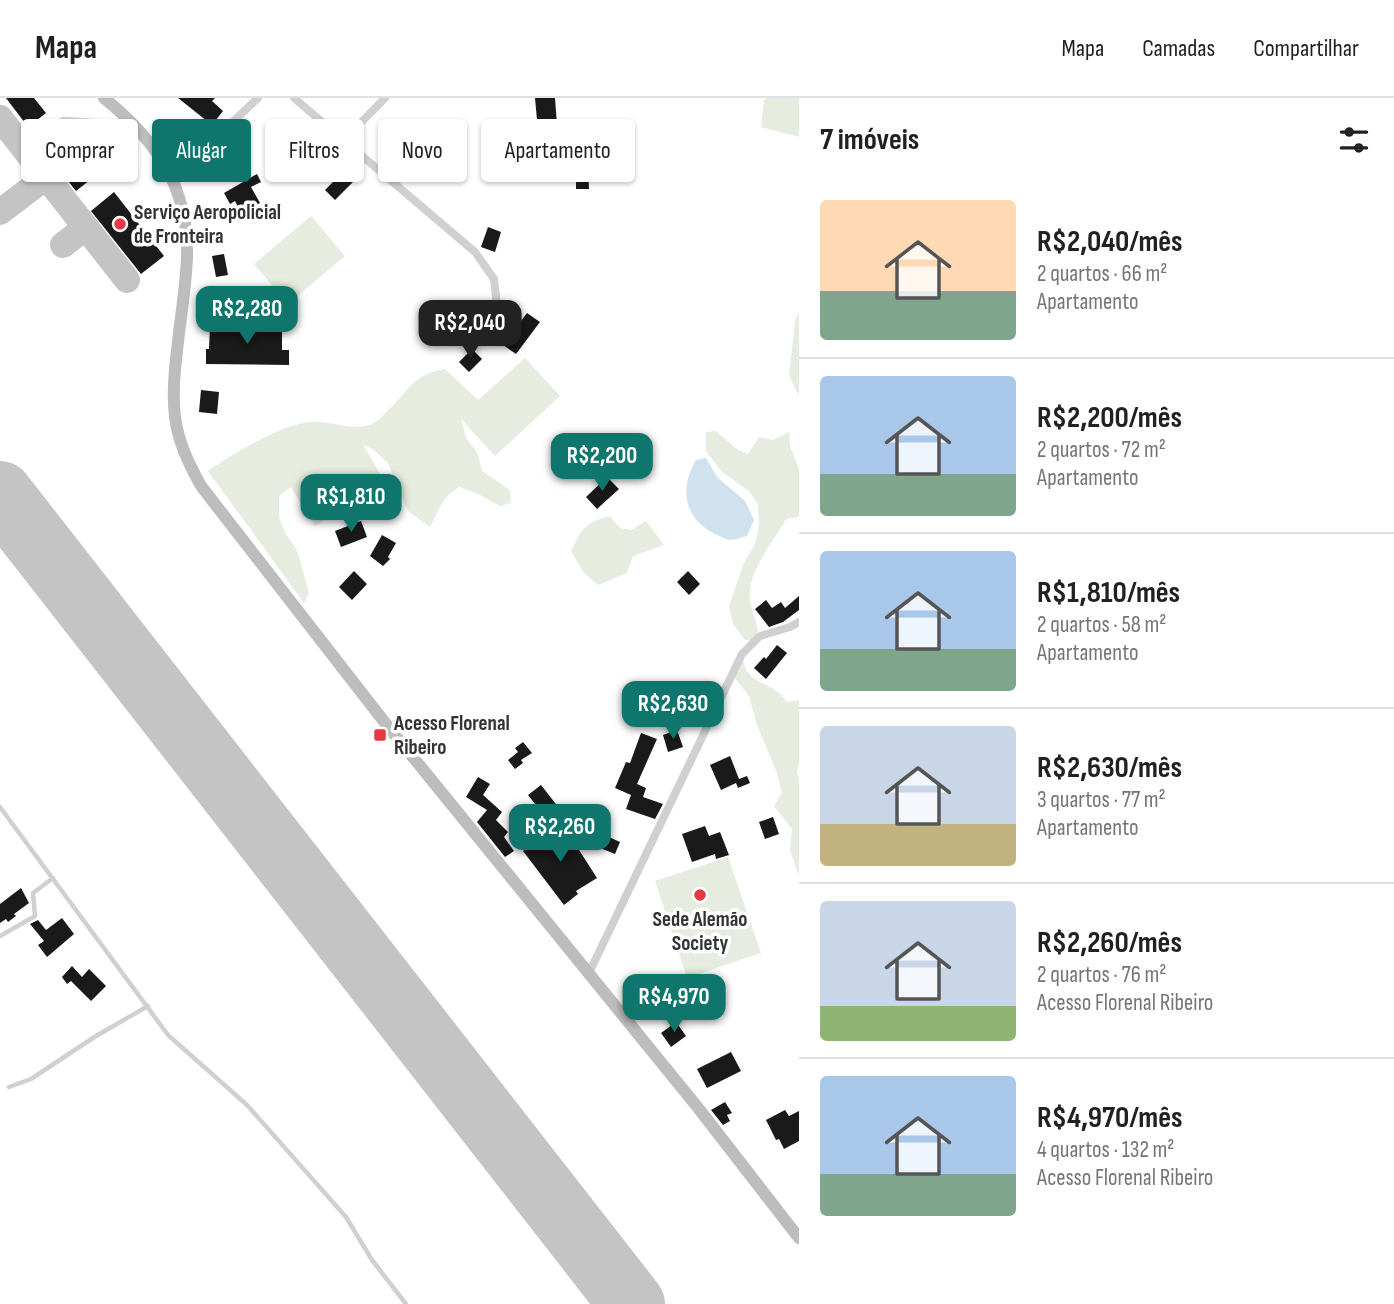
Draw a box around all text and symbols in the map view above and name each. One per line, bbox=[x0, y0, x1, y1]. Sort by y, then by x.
text: Mapa bbox=[35, 28, 97, 68]
text: Mapa bbox=[1062, 34, 1104, 63]
text: Camadas bbox=[1142, 34, 1215, 63]
text: Compartilhar bbox=[1253, 34, 1359, 63]
chip: Comprar bbox=[21, 119, 138, 182]
chip: Alugar bbox=[152, 119, 251, 182]
chip: Filtros bbox=[265, 119, 364, 182]
chip: Novo bbox=[378, 119, 467, 182]
chip: Apartamento bbox=[481, 119, 635, 182]
icon: filters bbox=[1335, 121, 1373, 159]
text: 7 imóveis bbox=[820, 122, 919, 158]
place label: Serviço Aeropolicial de Fronteira bbox=[134, 200, 281, 249]
marker: Serviço Aeropolicial de Fronteira bbox=[112, 216, 128, 232]
text: R$2,040/mês bbox=[1037, 224, 1183, 260]
icon: home bbox=[876, 228, 960, 312]
text: 2 quartos · 66 m² bbox=[1037, 260, 1167, 288]
pin: R$2,280 bbox=[182, 286, 312, 346]
text: Apartamento bbox=[1037, 288, 1139, 316]
text: R$2,280 bbox=[212, 295, 282, 323]
pin: R$2,040 bbox=[405, 300, 535, 360]
text: R$2,040 bbox=[435, 309, 505, 337]
text: R$2,200/mês bbox=[1037, 400, 1182, 436]
icon: home bbox=[876, 404, 960, 488]
pin: R$2,200 bbox=[537, 434, 667, 493]
text: 2 quartos · 72 m² bbox=[1037, 436, 1166, 464]
text: R$2,200 bbox=[567, 442, 637, 470]
text: Apartamento bbox=[1037, 464, 1139, 492]
pin: R$1,810 bbox=[286, 474, 416, 534]
text: R$1,810 bbox=[317, 483, 385, 511]
text: R$1,810/mês bbox=[1037, 575, 1180, 611]
icon: home bbox=[876, 579, 960, 663]
text: 2 quartos · 58 m² bbox=[1037, 611, 1166, 639]
text: Apartamento bbox=[1037, 639, 1139, 667]
pin: R$2,630 bbox=[608, 682, 738, 741]
text: R$2,630 bbox=[638, 690, 708, 718]
place label: Acesso Florenal Ribeiro bbox=[393, 711, 510, 760]
marker: Acesso Florenal Ribeiro bbox=[372, 727, 388, 743]
text: R$2,630/mês bbox=[1037, 750, 1182, 786]
icon: home bbox=[876, 754, 960, 838]
text: 3 quartos · 77 m² bbox=[1037, 786, 1166, 814]
pin: R$2,260 bbox=[495, 804, 625, 864]
text: R$2,260 bbox=[525, 813, 595, 841]
text: Apartamento bbox=[1037, 814, 1139, 842]
marker: Sede Alemão Society bbox=[692, 887, 708, 903]
place label: Sede Alemão Society bbox=[653, 907, 747, 956]
text: R$2,260/mês bbox=[1037, 925, 1182, 961]
icon: home bbox=[876, 929, 960, 1013]
text: 2 quartos · 76 m² bbox=[1037, 961, 1166, 989]
pin: R$4,970 bbox=[609, 974, 739, 1034]
text: R$4,970 bbox=[639, 983, 709, 1011]
text: Acesso Florenal Ribeiro bbox=[1037, 989, 1213, 1017]
text: R$4,970/mês bbox=[1037, 1100, 1183, 1136]
icon: home bbox=[876, 1104, 960, 1188]
text: 4 quartos · 132 m² bbox=[1037, 1136, 1174, 1164]
text: Acesso Florenal Ribeiro bbox=[1037, 1164, 1213, 1192]

